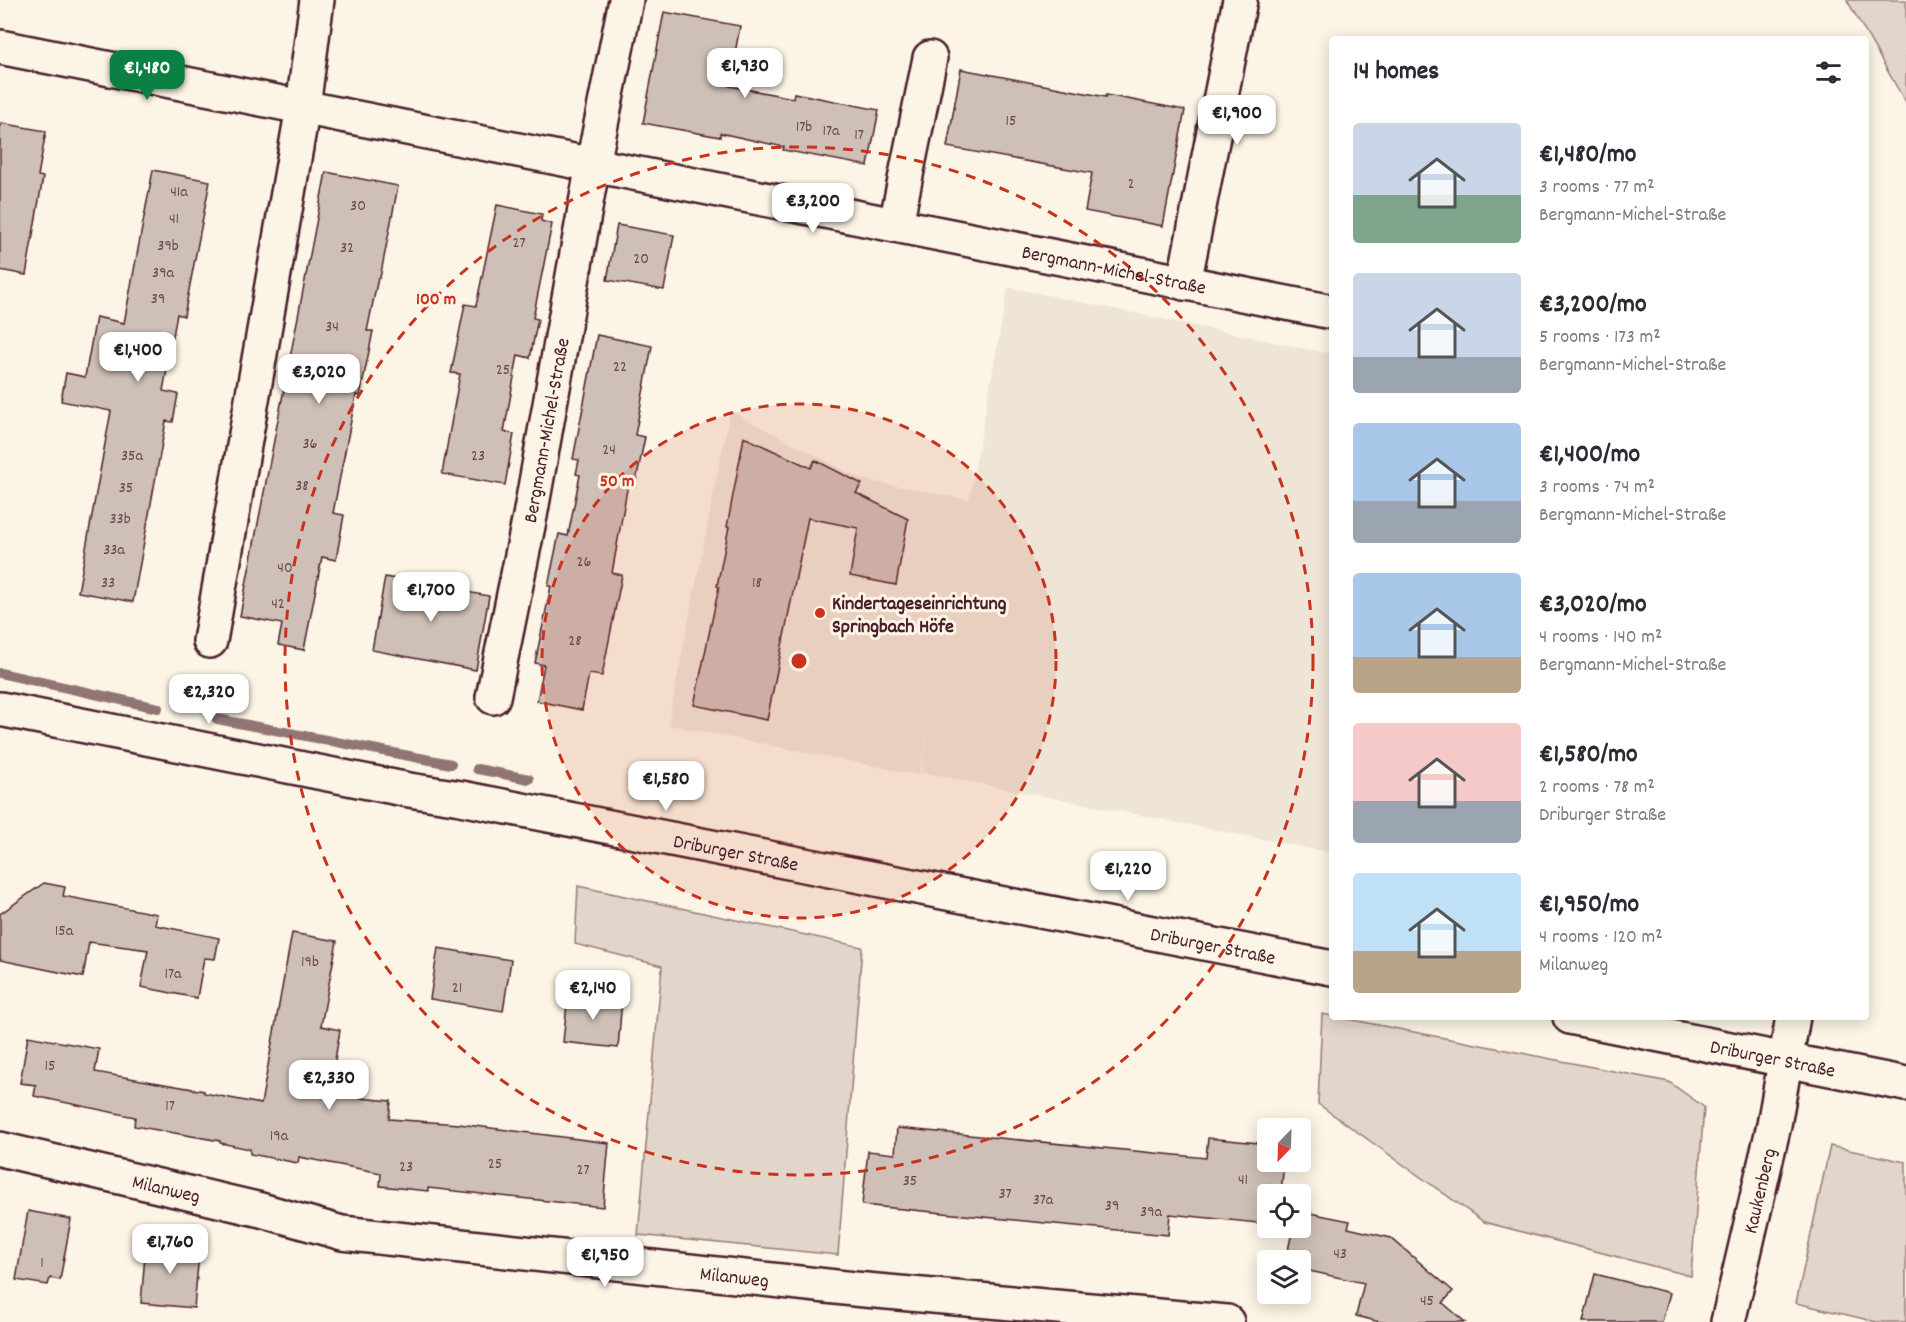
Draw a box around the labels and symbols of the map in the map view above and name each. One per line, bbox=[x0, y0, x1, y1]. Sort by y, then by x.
pin: €1,930 bbox=[696, 48, 794, 99]
pin: €1,480 bbox=[98, 50, 196, 101]
pin: €1,900 bbox=[1188, 95, 1286, 146]
house number: 15 bbox=[1006, 110, 1016, 133]
house number: 17b bbox=[796, 116, 812, 139]
house number: 17a bbox=[822, 120, 840, 143]
house number: 17 bbox=[854, 124, 864, 147]
house number: 2 bbox=[1128, 173, 1135, 196]
house number: 41a bbox=[170, 181, 188, 204]
pin: €3,200 bbox=[764, 183, 862, 234]
house number: 30 bbox=[350, 195, 366, 218]
house number: 41 bbox=[169, 208, 179, 231]
house number: 27 bbox=[512, 232, 526, 255]
house number: 39b bbox=[157, 235, 179, 258]
house number: 32 bbox=[340, 237, 354, 260]
street label: Bergmann-Michel-Straße bbox=[1019, 240, 1208, 304]
house number: 20 bbox=[633, 248, 649, 271]
house number: 39a bbox=[152, 262, 174, 285]
house number: 39 bbox=[151, 288, 165, 311]
text: 100 m bbox=[416, 288, 456, 313]
house number: 34 bbox=[325, 316, 339, 339]
pin: €1,400 bbox=[89, 332, 187, 383]
street label: Bergmann-Michel-Straße bbox=[518, 336, 579, 526]
pin: €3,020 bbox=[270, 354, 368, 405]
house number: 22 bbox=[613, 356, 627, 379]
house number: 25 bbox=[496, 359, 510, 382]
house number: 36 bbox=[303, 433, 318, 456]
house number: 24 bbox=[602, 439, 616, 462]
house number: 35a bbox=[121, 445, 143, 468]
house number: 23 bbox=[471, 445, 485, 468]
text: 50 m bbox=[600, 470, 634, 495]
house number: 38 bbox=[295, 475, 309, 498]
house number: 35 bbox=[119, 477, 133, 500]
house number: 33b bbox=[109, 508, 131, 531]
house number: 33a bbox=[103, 539, 125, 562]
house number: 26 bbox=[577, 551, 592, 574]
house number: 40 bbox=[277, 557, 293, 580]
house number: 33 bbox=[101, 572, 115, 595]
pin: €1,700 bbox=[382, 572, 480, 623]
house number: 18 bbox=[752, 572, 762, 595]
place label: Kindertageseinrichtung Springbach Höfe bbox=[832, 591, 1007, 642]
house number: 42 bbox=[271, 593, 285, 616]
marker: Kindertageseinrichtung Springbach Höfe bbox=[813, 606, 827, 620]
house number: 28 bbox=[568, 630, 582, 653]
centre of rings bbox=[789, 651, 809, 671]
pin: €2,320 bbox=[160, 674, 258, 725]
pin: €1,580 bbox=[617, 761, 715, 812]
street label: Driburger Straße bbox=[671, 829, 801, 881]
pin: €1,220 bbox=[1079, 851, 1177, 902]
house number: 15a bbox=[55, 920, 74, 943]
street label: Driburger Straße bbox=[1148, 922, 1278, 974]
house number: 19b bbox=[301, 951, 319, 974]
house number: 17a bbox=[164, 963, 182, 986]
pin: €2,140 bbox=[544, 970, 642, 1021]
house number: 21 bbox=[452, 977, 462, 1000]
street label: Driburger Straße bbox=[1707, 1034, 1838, 1087]
house number: 15 bbox=[45, 1055, 55, 1078]
pin: €2,330 bbox=[280, 1060, 378, 1111]
house number: 17 bbox=[165, 1095, 175, 1118]
north arrow bbox=[1257, 1118, 1311, 1172]
house number: 19a bbox=[270, 1125, 289, 1148]
street label: Kaukenberg bbox=[1738, 1146, 1785, 1237]
house number: 25 bbox=[488, 1153, 502, 1176]
house number: 23 bbox=[399, 1156, 413, 1179]
house number: 27 bbox=[576, 1159, 590, 1182]
street label: Milanweg bbox=[129, 1169, 203, 1212]
house number: 41 bbox=[1238, 1169, 1248, 1192]
house number: 35 bbox=[903, 1170, 917, 1193]
house number: 37 bbox=[998, 1183, 1012, 1206]
house number: 37a bbox=[1033, 1189, 1054, 1212]
house number: 39 bbox=[1105, 1195, 1119, 1218]
house number: 39a bbox=[1140, 1201, 1162, 1224]
pin: €1,760 bbox=[121, 1224, 219, 1275]
pin: €1,950 bbox=[556, 1237, 654, 1288]
house number: 43 bbox=[1333, 1243, 1347, 1266]
house number: 1 bbox=[40, 1252, 44, 1275]
street label: Milanweg bbox=[698, 1261, 770, 1297]
house number: 45 bbox=[1420, 1290, 1434, 1313]

